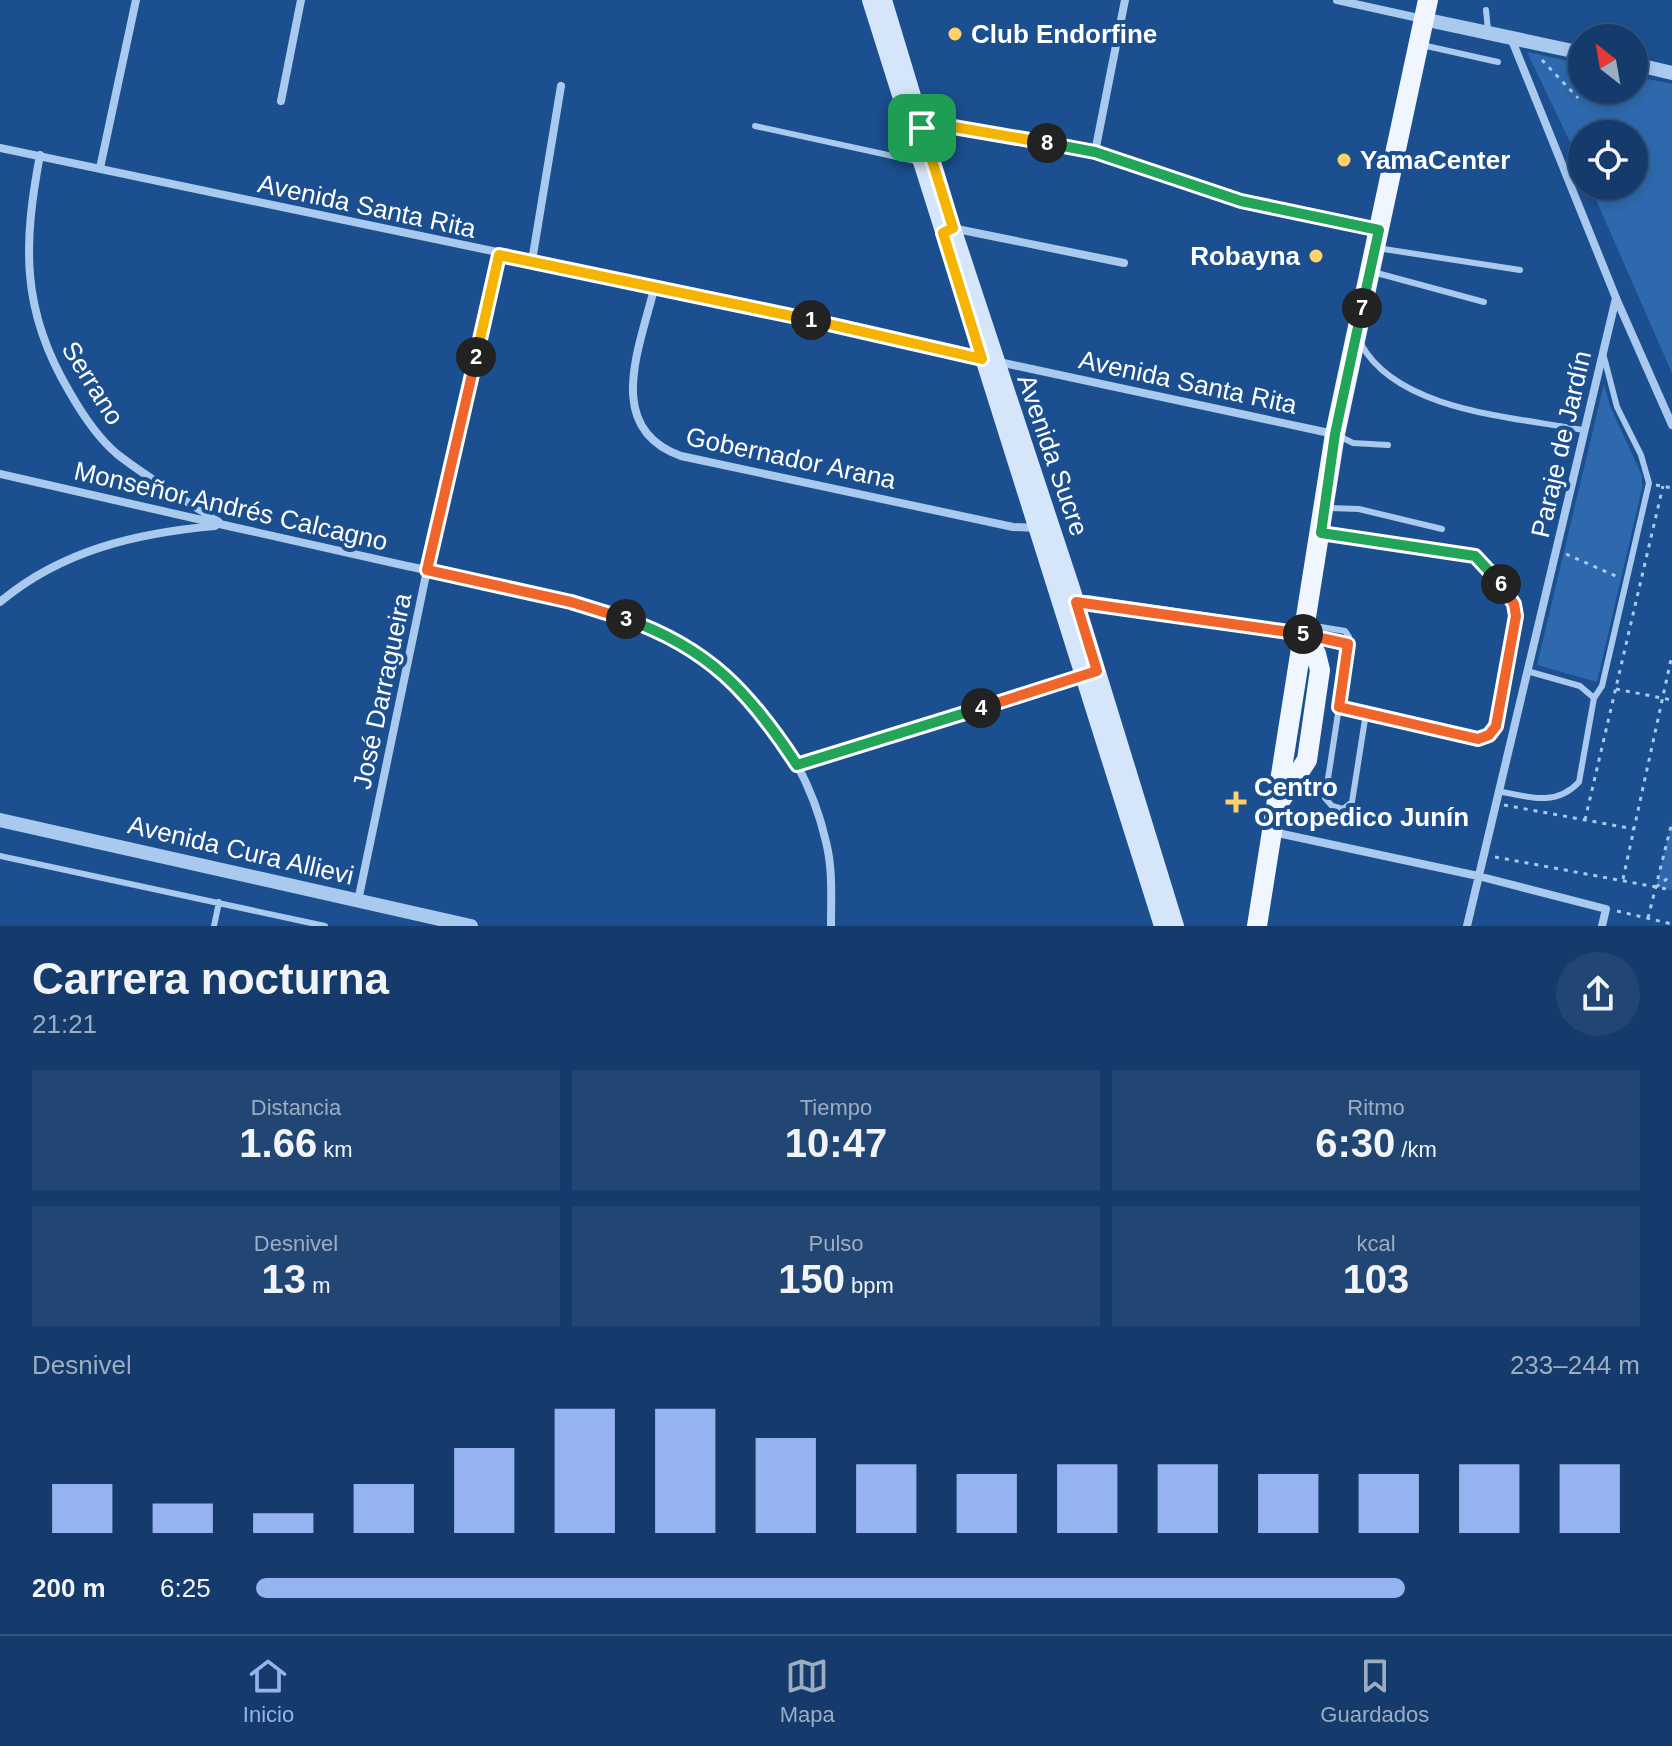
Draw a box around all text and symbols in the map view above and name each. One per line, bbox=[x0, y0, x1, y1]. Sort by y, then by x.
place label: Club Endorfine bbox=[971, 19, 1157, 49]
north arrow bbox=[1568, 24, 1648, 104]
map controls bbox=[1568, 24, 1648, 200]
marker: Club Endorfine bbox=[946, 25, 964, 43]
pin bbox=[888, 94, 956, 162]
icon: arrive bbox=[900, 106, 944, 150]
button: locate bbox=[1568, 120, 1648, 200]
pin: 8 bbox=[1027, 123, 1067, 163]
text: 8 bbox=[1041, 130, 1053, 155]
place label: YamaCenter bbox=[1360, 145, 1510, 175]
marker: YamaCenter bbox=[1335, 151, 1353, 169]
street label: Avenida Santa Rita bbox=[255, 168, 479, 244]
place label: Robayna bbox=[1190, 241, 1301, 271]
marker: Robayna bbox=[1307, 247, 1325, 265]
pin: 7 bbox=[1342, 288, 1382, 328]
text: 7 bbox=[1356, 295, 1368, 320]
pin: 1 bbox=[791, 300, 831, 340]
text: 1 bbox=[805, 307, 817, 332]
street label: Serrano bbox=[56, 336, 130, 430]
pin: 2 bbox=[456, 337, 496, 377]
text: 2 bbox=[470, 344, 482, 369]
street label: Avenida Santa Rita bbox=[1076, 344, 1300, 420]
street label: Paraje de Jardín bbox=[1525, 348, 1597, 540]
street label: Avenida Sucre bbox=[1011, 370, 1095, 540]
street label: Gobernador Arana bbox=[683, 421, 899, 495]
street label: Monseñor Andrés Calcagno bbox=[71, 455, 391, 557]
pin: 6 bbox=[1481, 564, 1521, 604]
text: 6 bbox=[1495, 571, 1507, 596]
street label: José Darragueira bbox=[347, 590, 418, 792]
pin: 3 bbox=[606, 599, 646, 639]
text: 3 bbox=[620, 606, 632, 631]
pin: 5 bbox=[1283, 614, 1323, 654]
text: 5 bbox=[1297, 621, 1309, 646]
pin: 4 bbox=[961, 688, 1001, 728]
text: 4 bbox=[975, 695, 987, 720]
place label: Centro Ortopedico Junín bbox=[1254, 772, 1469, 832]
marker: Centro Ortopedico Junín bbox=[1225, 791, 1247, 813]
street label: Avenida Cura Allievi bbox=[125, 809, 357, 891]
button: share bbox=[1556, 952, 1640, 1036]
text: Carrera nocturna bbox=[32, 954, 389, 1003]
text: 21:21 bbox=[32, 1009, 97, 1039]
text: Distancia bbox=[251, 1095, 341, 1120]
text: Tiempo bbox=[800, 1095, 872, 1120]
text: Ritmo bbox=[1347, 1095, 1405, 1120]
text: 1.66 bbox=[239, 1121, 317, 1165]
text: 10:47 bbox=[785, 1121, 887, 1165]
text: 6:30 bbox=[1315, 1121, 1395, 1165]
text: km bbox=[317, 1137, 353, 1162]
text: /km bbox=[1395, 1137, 1437, 1162]
text: Desnivel bbox=[254, 1231, 338, 1256]
text: Pulso bbox=[808, 1231, 864, 1256]
text: kcal bbox=[1356, 1231, 1396, 1256]
text: 13 bbox=[262, 1257, 306, 1301]
text: 150 bbox=[778, 1257, 845, 1301]
text: 103 bbox=[1343, 1257, 1409, 1301]
text: m bbox=[306, 1273, 330, 1298]
text: bpm bbox=[845, 1273, 894, 1298]
text: Desnivel bbox=[32, 1350, 132, 1380]
text: 233–244 m bbox=[1510, 1350, 1640, 1380]
text: 200 m bbox=[32, 1573, 106, 1603]
text: 6:25 bbox=[160, 1573, 211, 1603]
tab: Inicio bbox=[243, 1654, 294, 1728]
tab: Mapa bbox=[780, 1654, 835, 1728]
tab: Guardados bbox=[1320, 1654, 1429, 1728]

